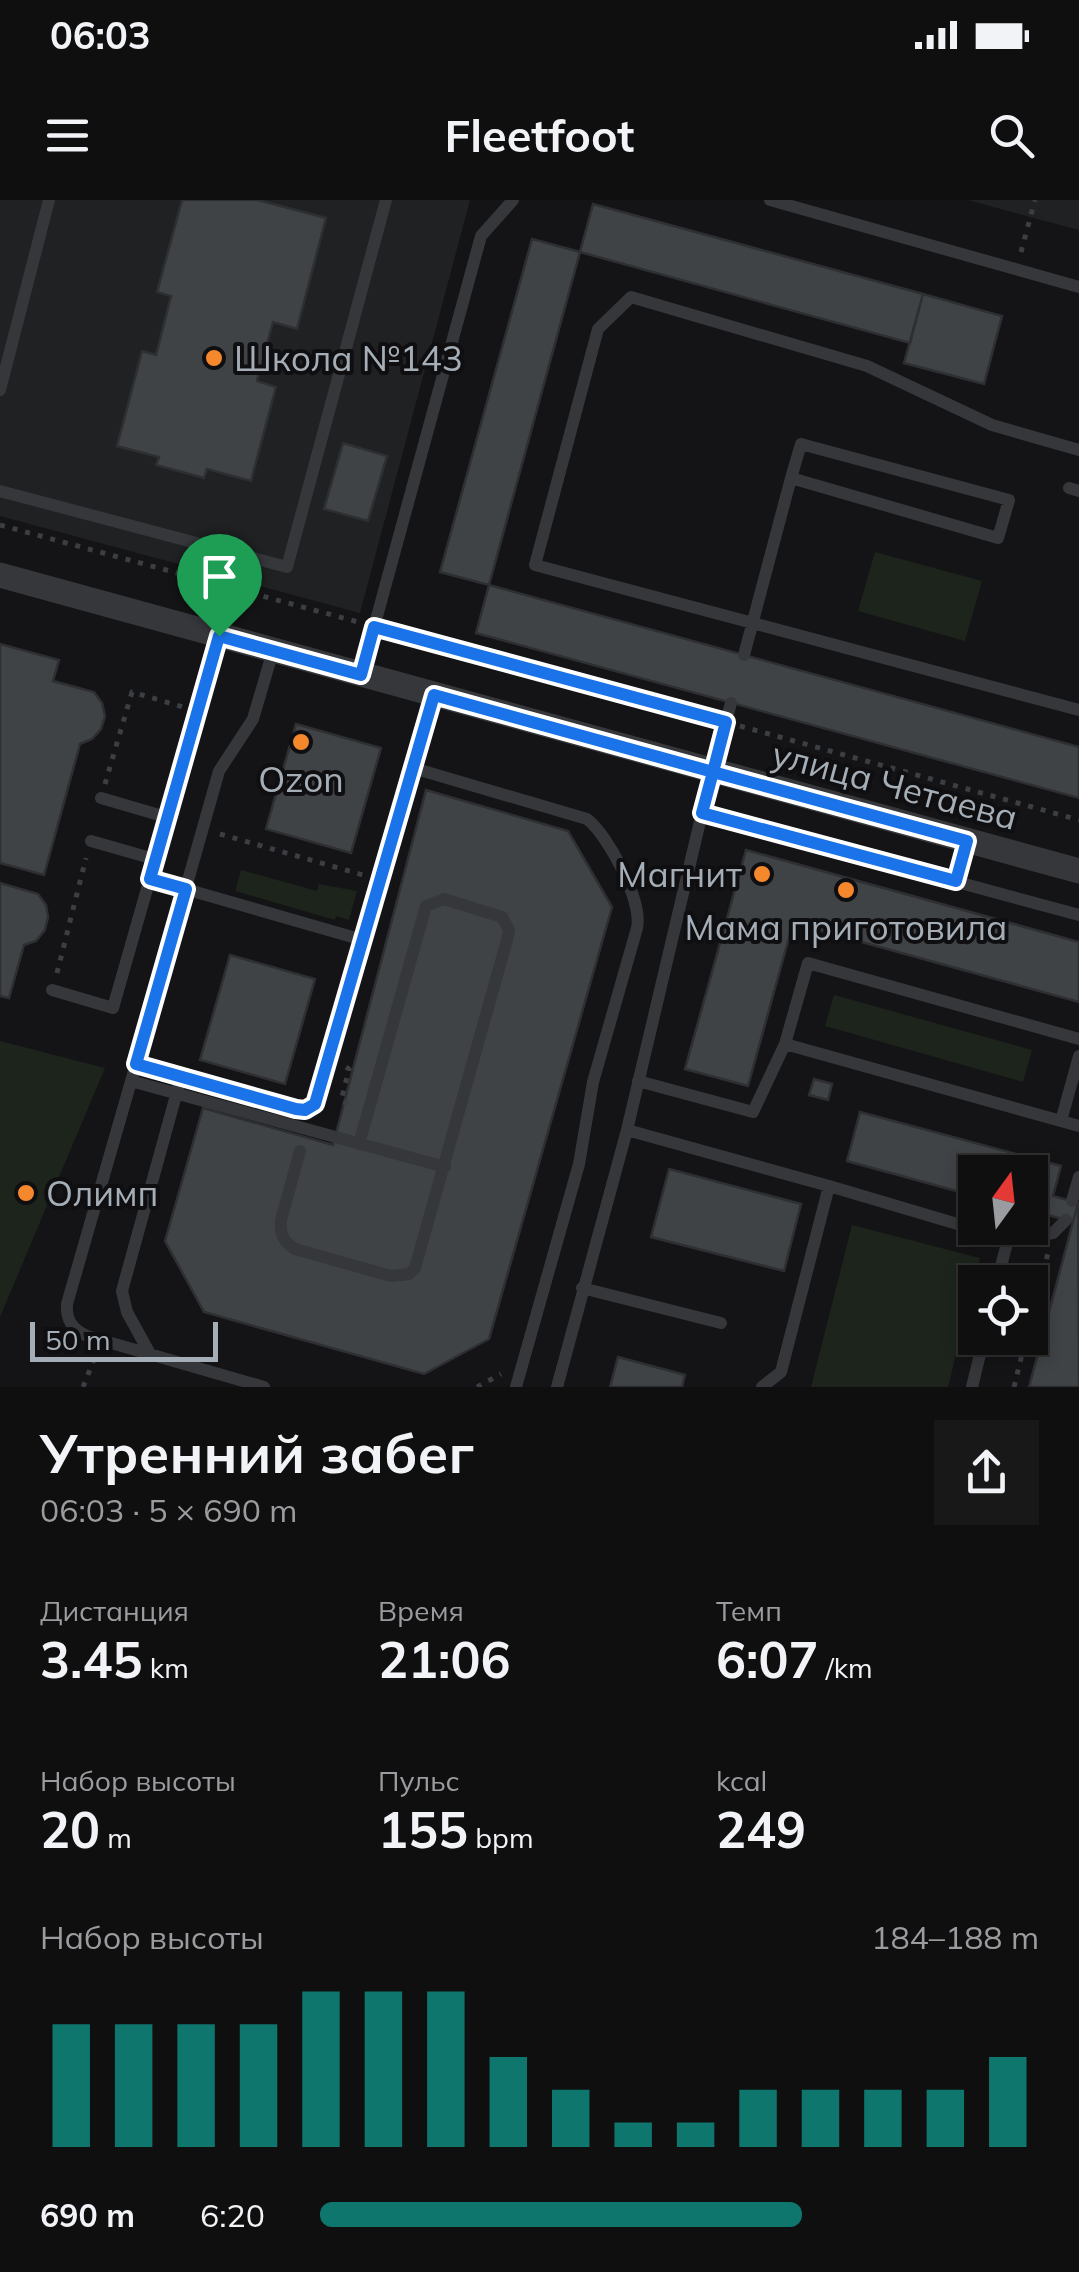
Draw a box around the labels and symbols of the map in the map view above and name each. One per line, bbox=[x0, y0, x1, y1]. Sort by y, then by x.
place label: Школа №143 bbox=[234, 336, 463, 380]
marker: Школа №143 bbox=[203, 347, 225, 369]
pin bbox=[177, 534, 262, 637]
marker: Ozon bbox=[290, 731, 312, 753]
street label: улица Четаева bbox=[767, 731, 1023, 839]
place label: Ozon bbox=[258, 757, 344, 801]
place label: Магнит bbox=[617, 852, 742, 896]
marker: Магнит bbox=[751, 863, 773, 885]
marker: Мама приготовила bbox=[835, 879, 857, 901]
place label: Мама приготовила bbox=[685, 905, 1007, 949]
north arrow bbox=[958, 1155, 1048, 1245]
place label: Олимп bbox=[46, 1171, 158, 1215]
marker: Олимп bbox=[15, 1182, 37, 1204]
scale bar bbox=[30, 1317, 218, 1362]

